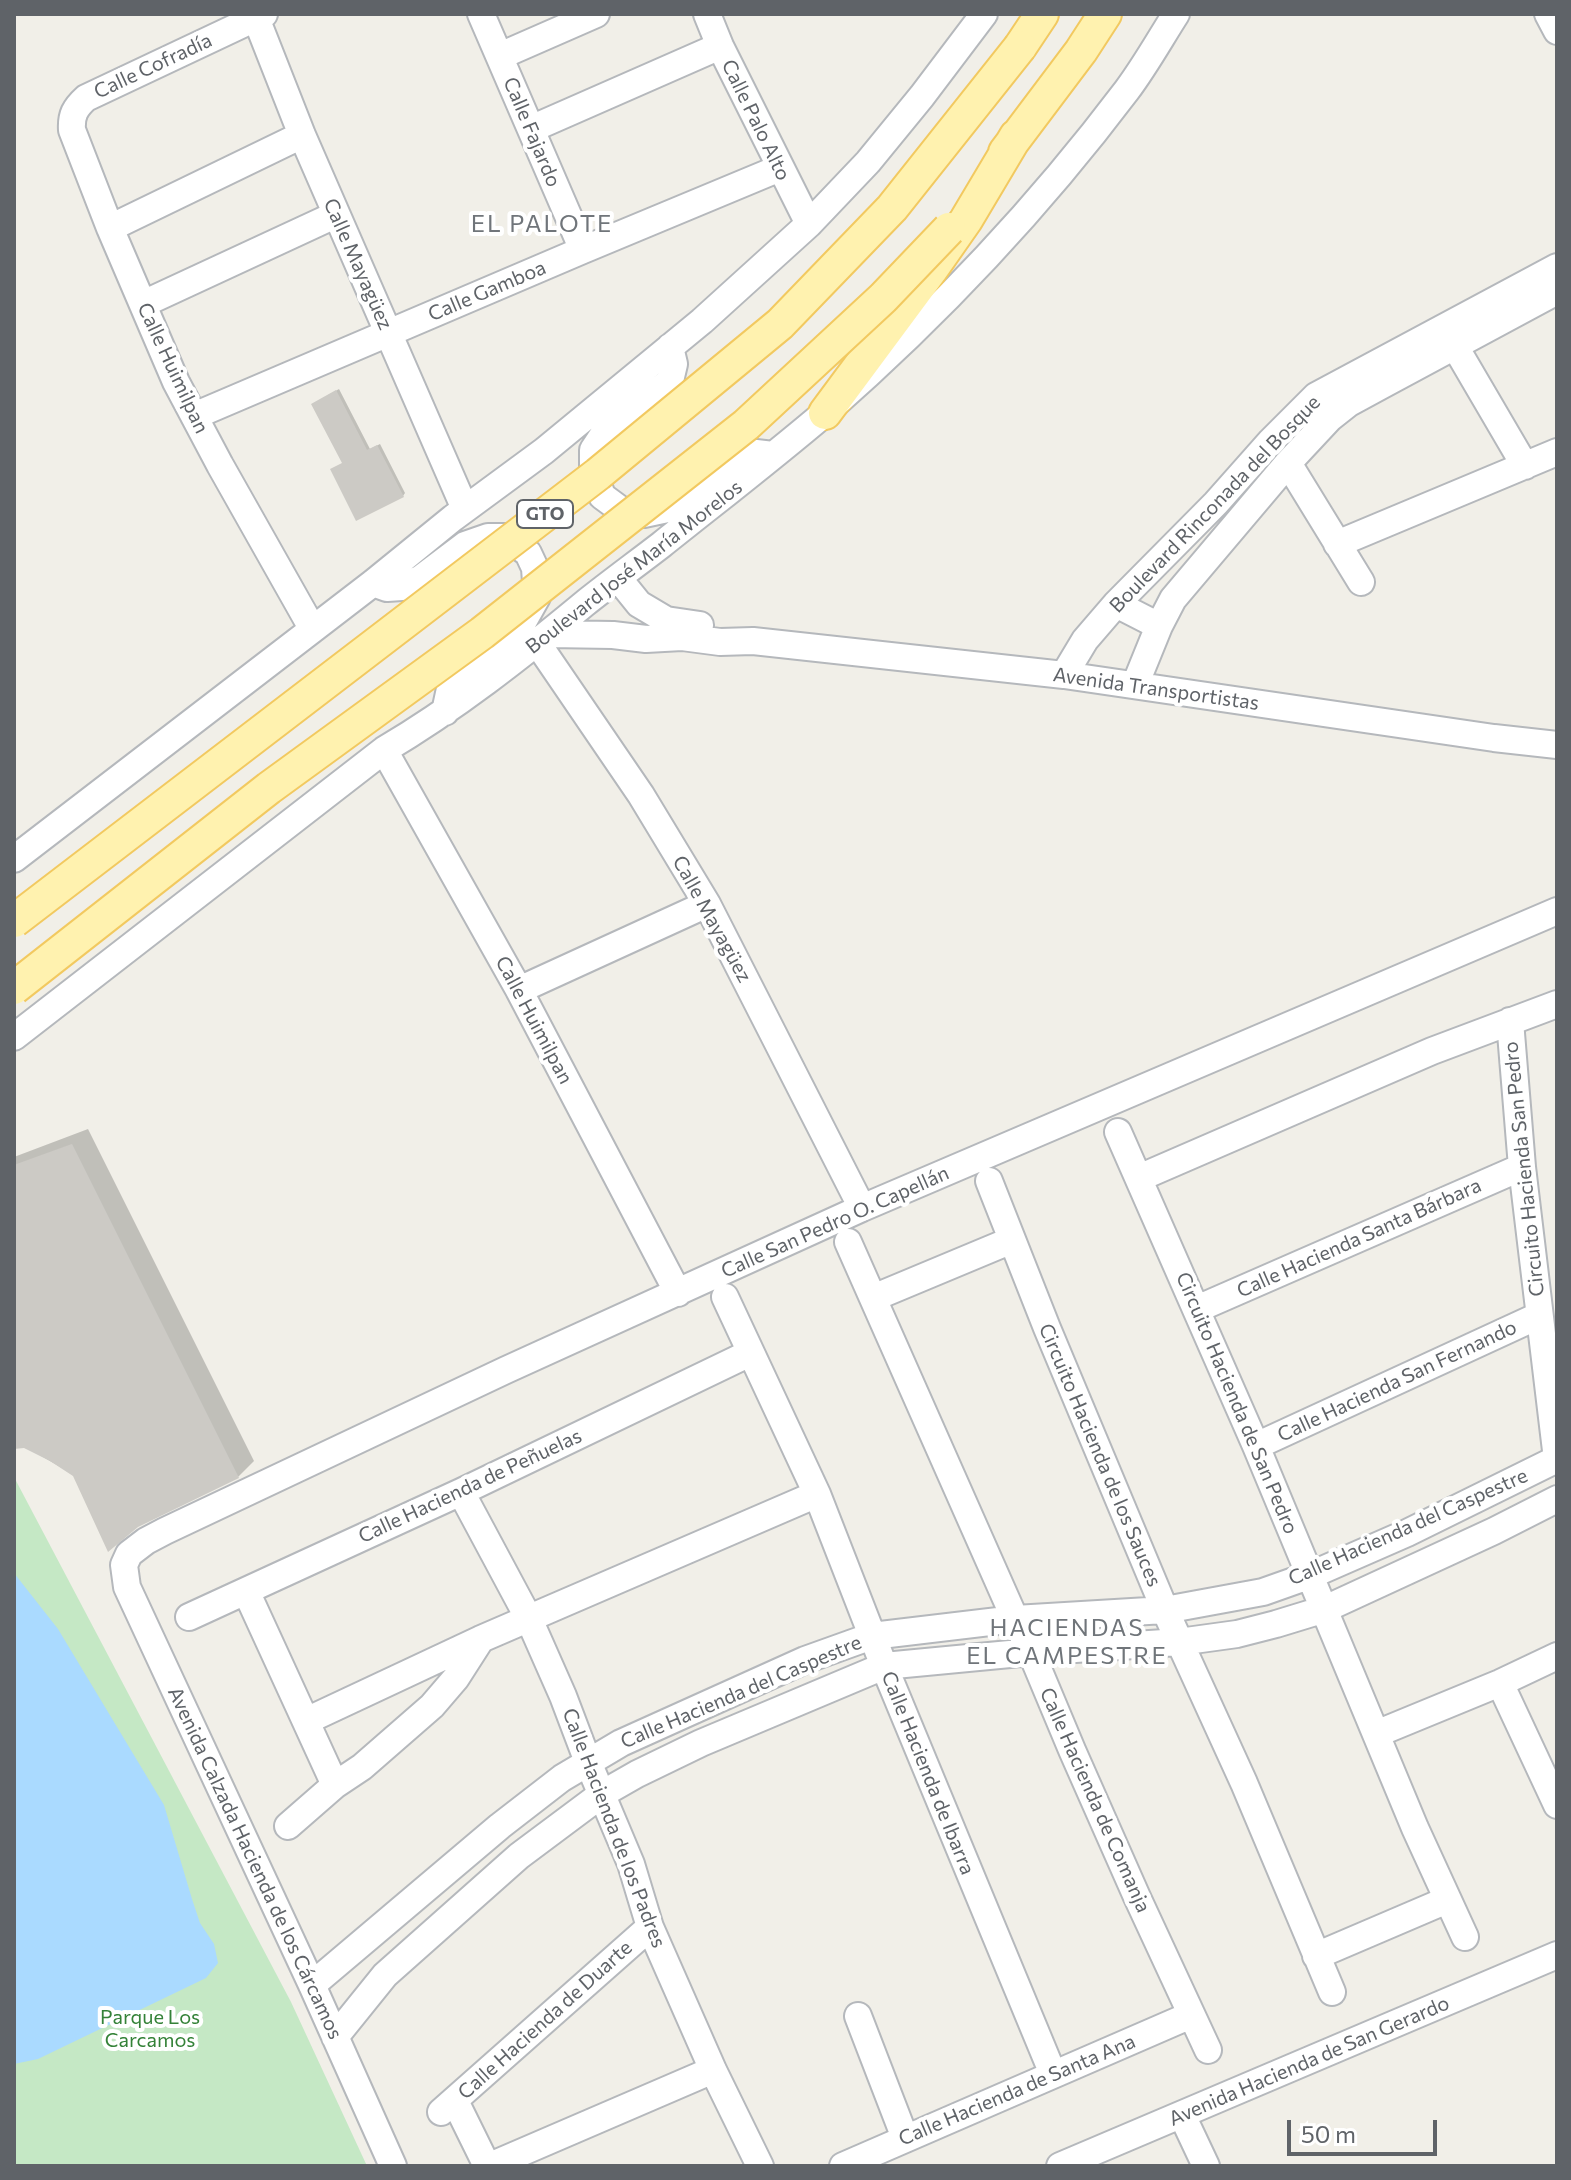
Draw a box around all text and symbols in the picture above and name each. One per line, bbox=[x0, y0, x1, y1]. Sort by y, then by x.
street label: Calle Cofradía bbox=[90, 28, 216, 104]
street label: Calle Palo Alto bbox=[716, 56, 796, 184]
street label: Calle Fajardo bbox=[498, 73, 566, 191]
street label: Calle Mayagüez bbox=[318, 195, 398, 333]
district label: EL PALOTE bbox=[471, 210, 613, 238]
street label: Calle Gamboa bbox=[425, 255, 549, 327]
street label: Calle Huimilpan bbox=[132, 299, 214, 437]
street label: Boulevard Rinconada del Bosque bbox=[1105, 390, 1325, 618]
street label: Boulevard José María Morelos bbox=[521, 475, 747, 659]
road number: GTO bbox=[517, 500, 573, 528]
street label: Avenida Transportistas bbox=[1051, 663, 1261, 715]
street label: Calle Mayagüez bbox=[667, 852, 757, 986]
street label: Calle Huimilpan bbox=[490, 952, 578, 1088]
street label: Circuito Hacienda San Pedro bbox=[1499, 1040, 1549, 1298]
street label: Calle San Pedro O. Capellán bbox=[717, 1161, 953, 1283]
street label: Calle Hacienda Santa Bárbara bbox=[1233, 1173, 1485, 1303]
street label: Circuito Hacienda de San Pedro bbox=[1171, 1268, 1303, 1538]
street label: Calle Hacienda San Fernando bbox=[1274, 1315, 1520, 1447]
street label: Circuito Hacienda de los Sauces bbox=[1034, 1320, 1166, 1590]
street label: Calle Hacienda de Peñuelas bbox=[355, 1424, 585, 1548]
street label: Calle Hacienda del Caspestre bbox=[1285, 1463, 1531, 1591]
district label: HACIENDAS EL CAMPESTRE bbox=[966, 1614, 1168, 1670]
street label: Calle Hacienda del Caspestre bbox=[617, 1630, 865, 1754]
street label: Calle Hacienda de Ibarra bbox=[876, 1668, 980, 1878]
street label: Avenida Calzada Hacienda de los Cárcamos bbox=[163, 1683, 347, 2043]
street label: Calle Hacienda de Comanja bbox=[1035, 1684, 1155, 1916]
street label: Calle Hacienda de los Padres bbox=[557, 1705, 671, 1951]
street label: Calle Hacienda de Duarte bbox=[453, 1935, 637, 2105]
street label: Avenida Hacienda de San Gerardo bbox=[1165, 1991, 1453, 2131]
park label: Parque Los Carcamos bbox=[100, 2005, 200, 2052]
street label: Calle Hacienda de Santa Ana bbox=[895, 2029, 1139, 2151]
scale bar bbox=[1291, 2104, 1441, 2154]
text: 50 m bbox=[1301, 2119, 1356, 2148]

